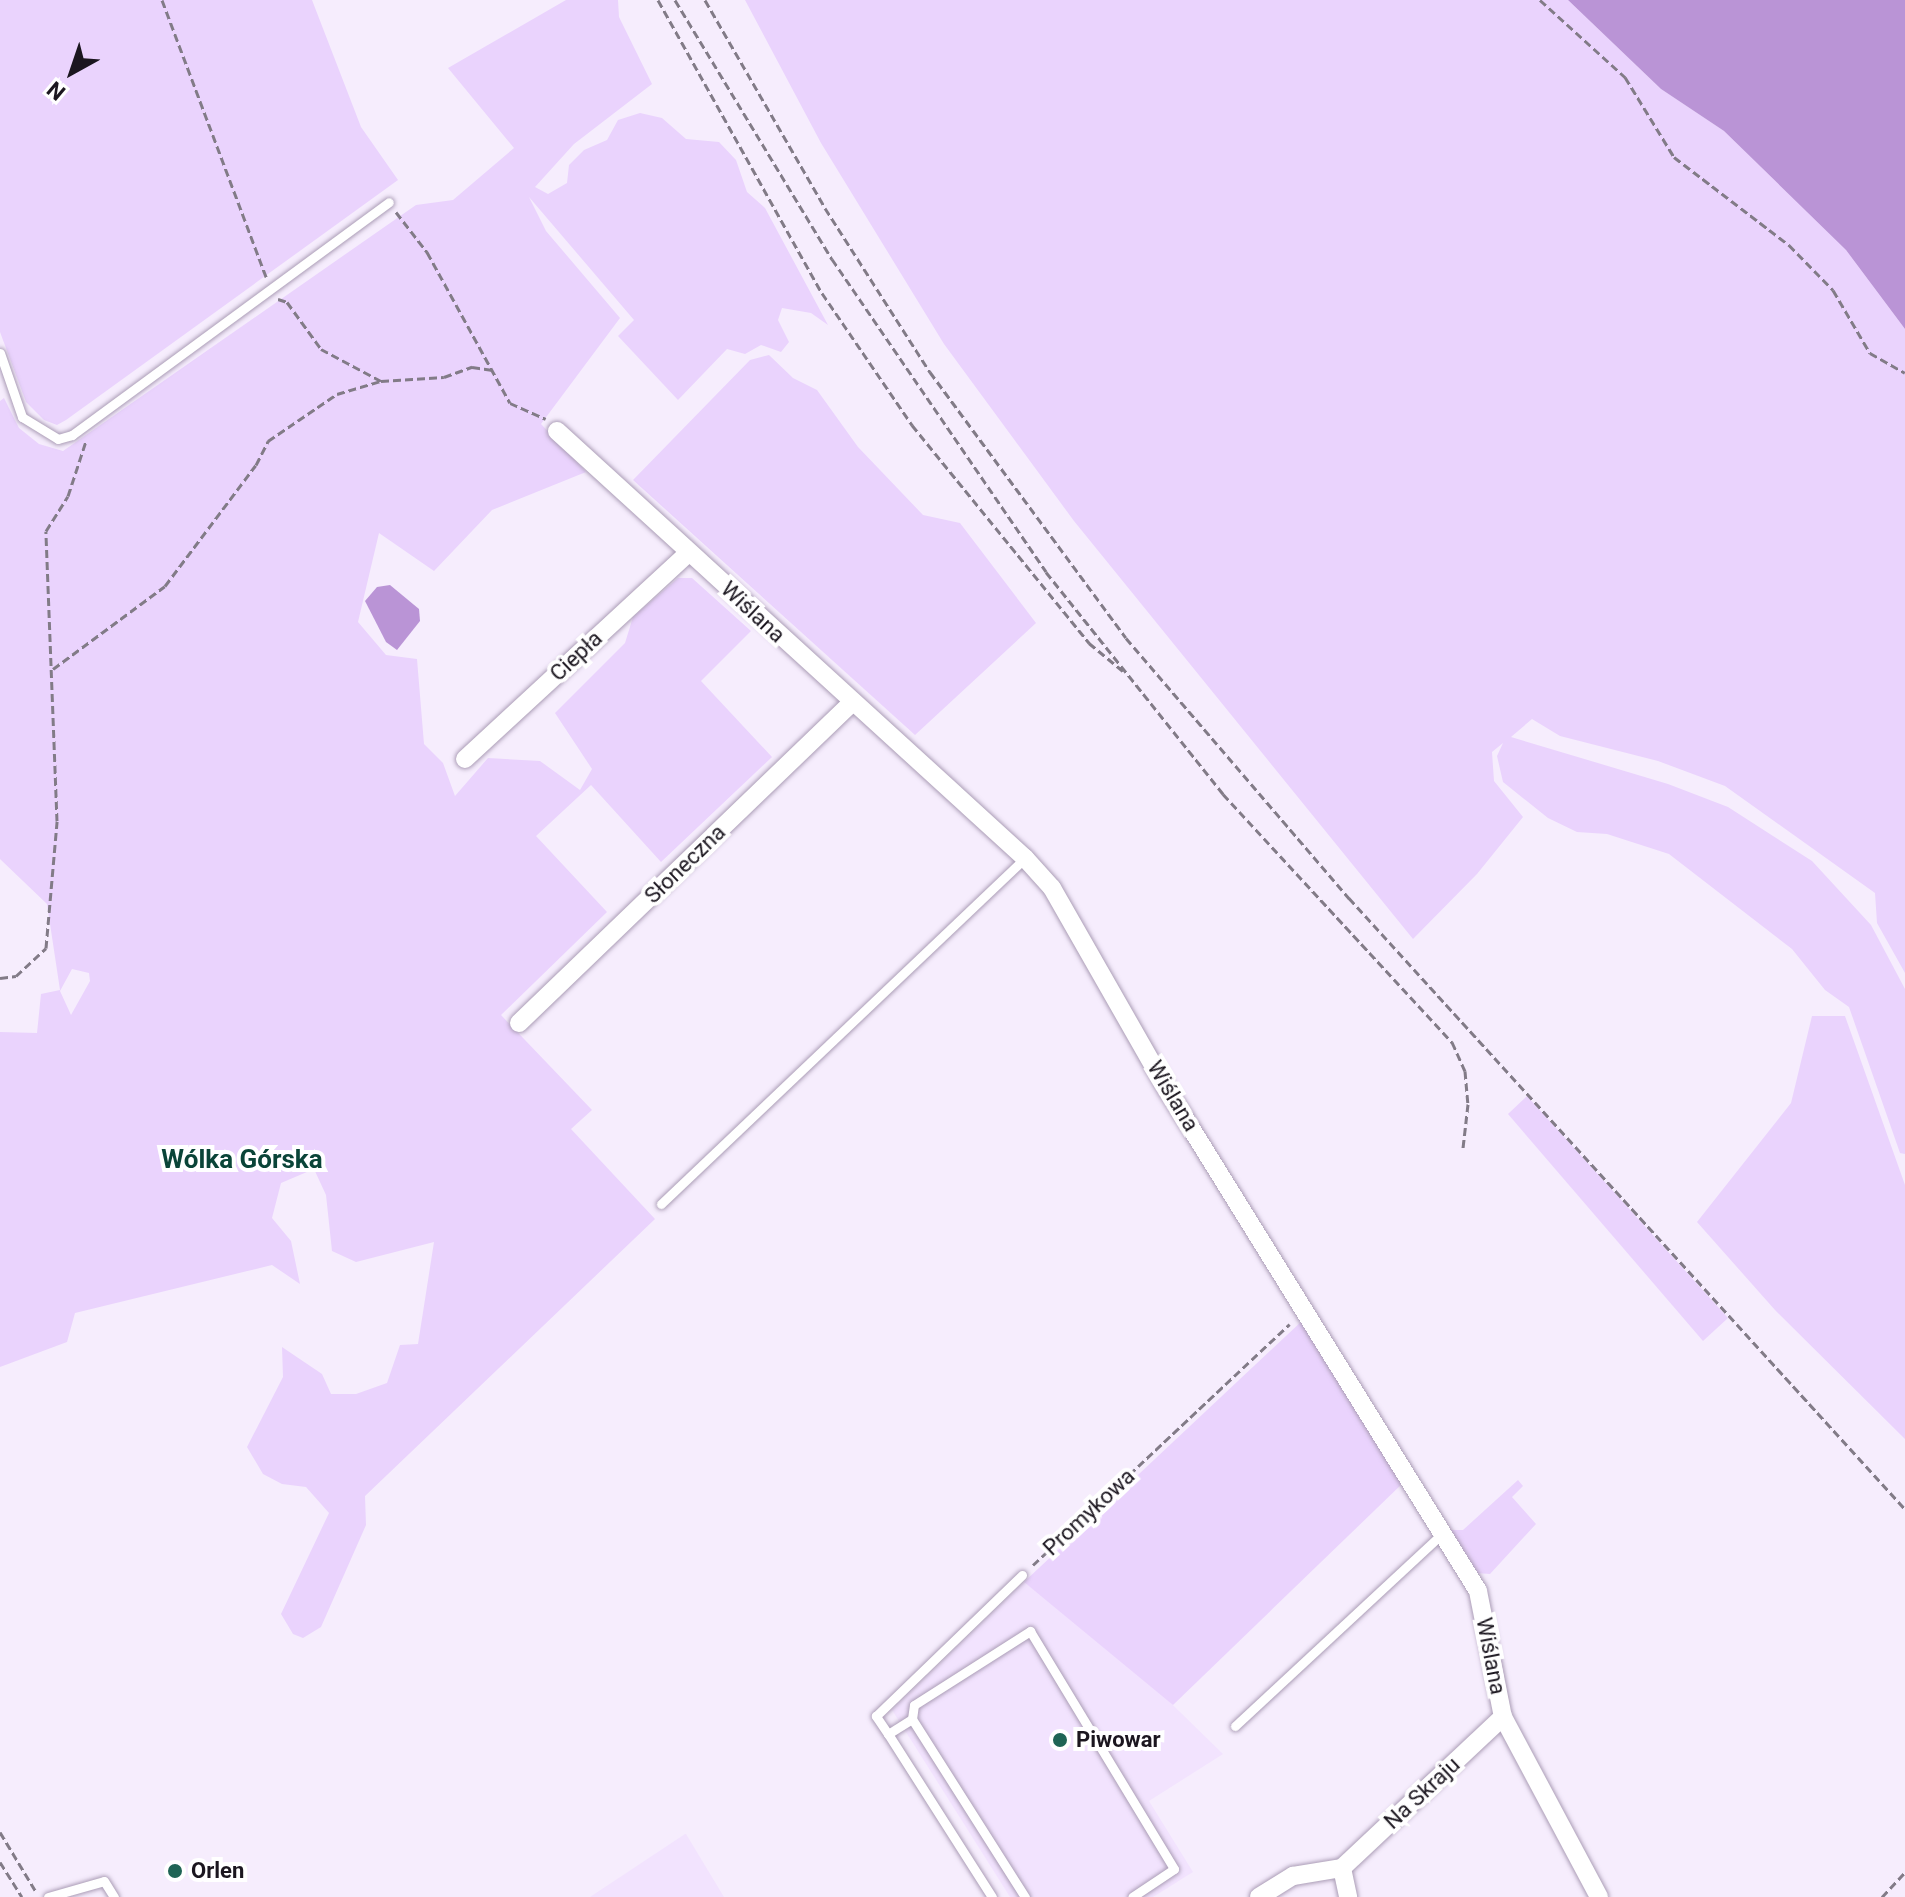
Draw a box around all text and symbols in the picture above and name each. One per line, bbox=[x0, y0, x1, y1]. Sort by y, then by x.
north arrow bbox=[32, 32, 112, 112]
text: N bbox=[42, 76, 70, 105]
street label: Wiślana bbox=[716, 576, 790, 648]
street label: Ciepła bbox=[544, 625, 608, 687]
street label: Słoneczna bbox=[639, 819, 731, 909]
street label: Wiślana bbox=[1142, 1056, 1204, 1136]
district label: Wólka Górska bbox=[161, 1144, 323, 1176]
street label: Promykowa bbox=[1038, 1463, 1140, 1561]
street label: Wiślana bbox=[1471, 1615, 1511, 1697]
place label: Piwowar bbox=[1076, 1727, 1161, 1753]
marker: Piwowar bbox=[1051, 1731, 1069, 1749]
street label: Na Skraju bbox=[1379, 1751, 1465, 1835]
place label: Orlen bbox=[191, 1858, 244, 1884]
marker: Orlen bbox=[166, 1862, 184, 1880]

